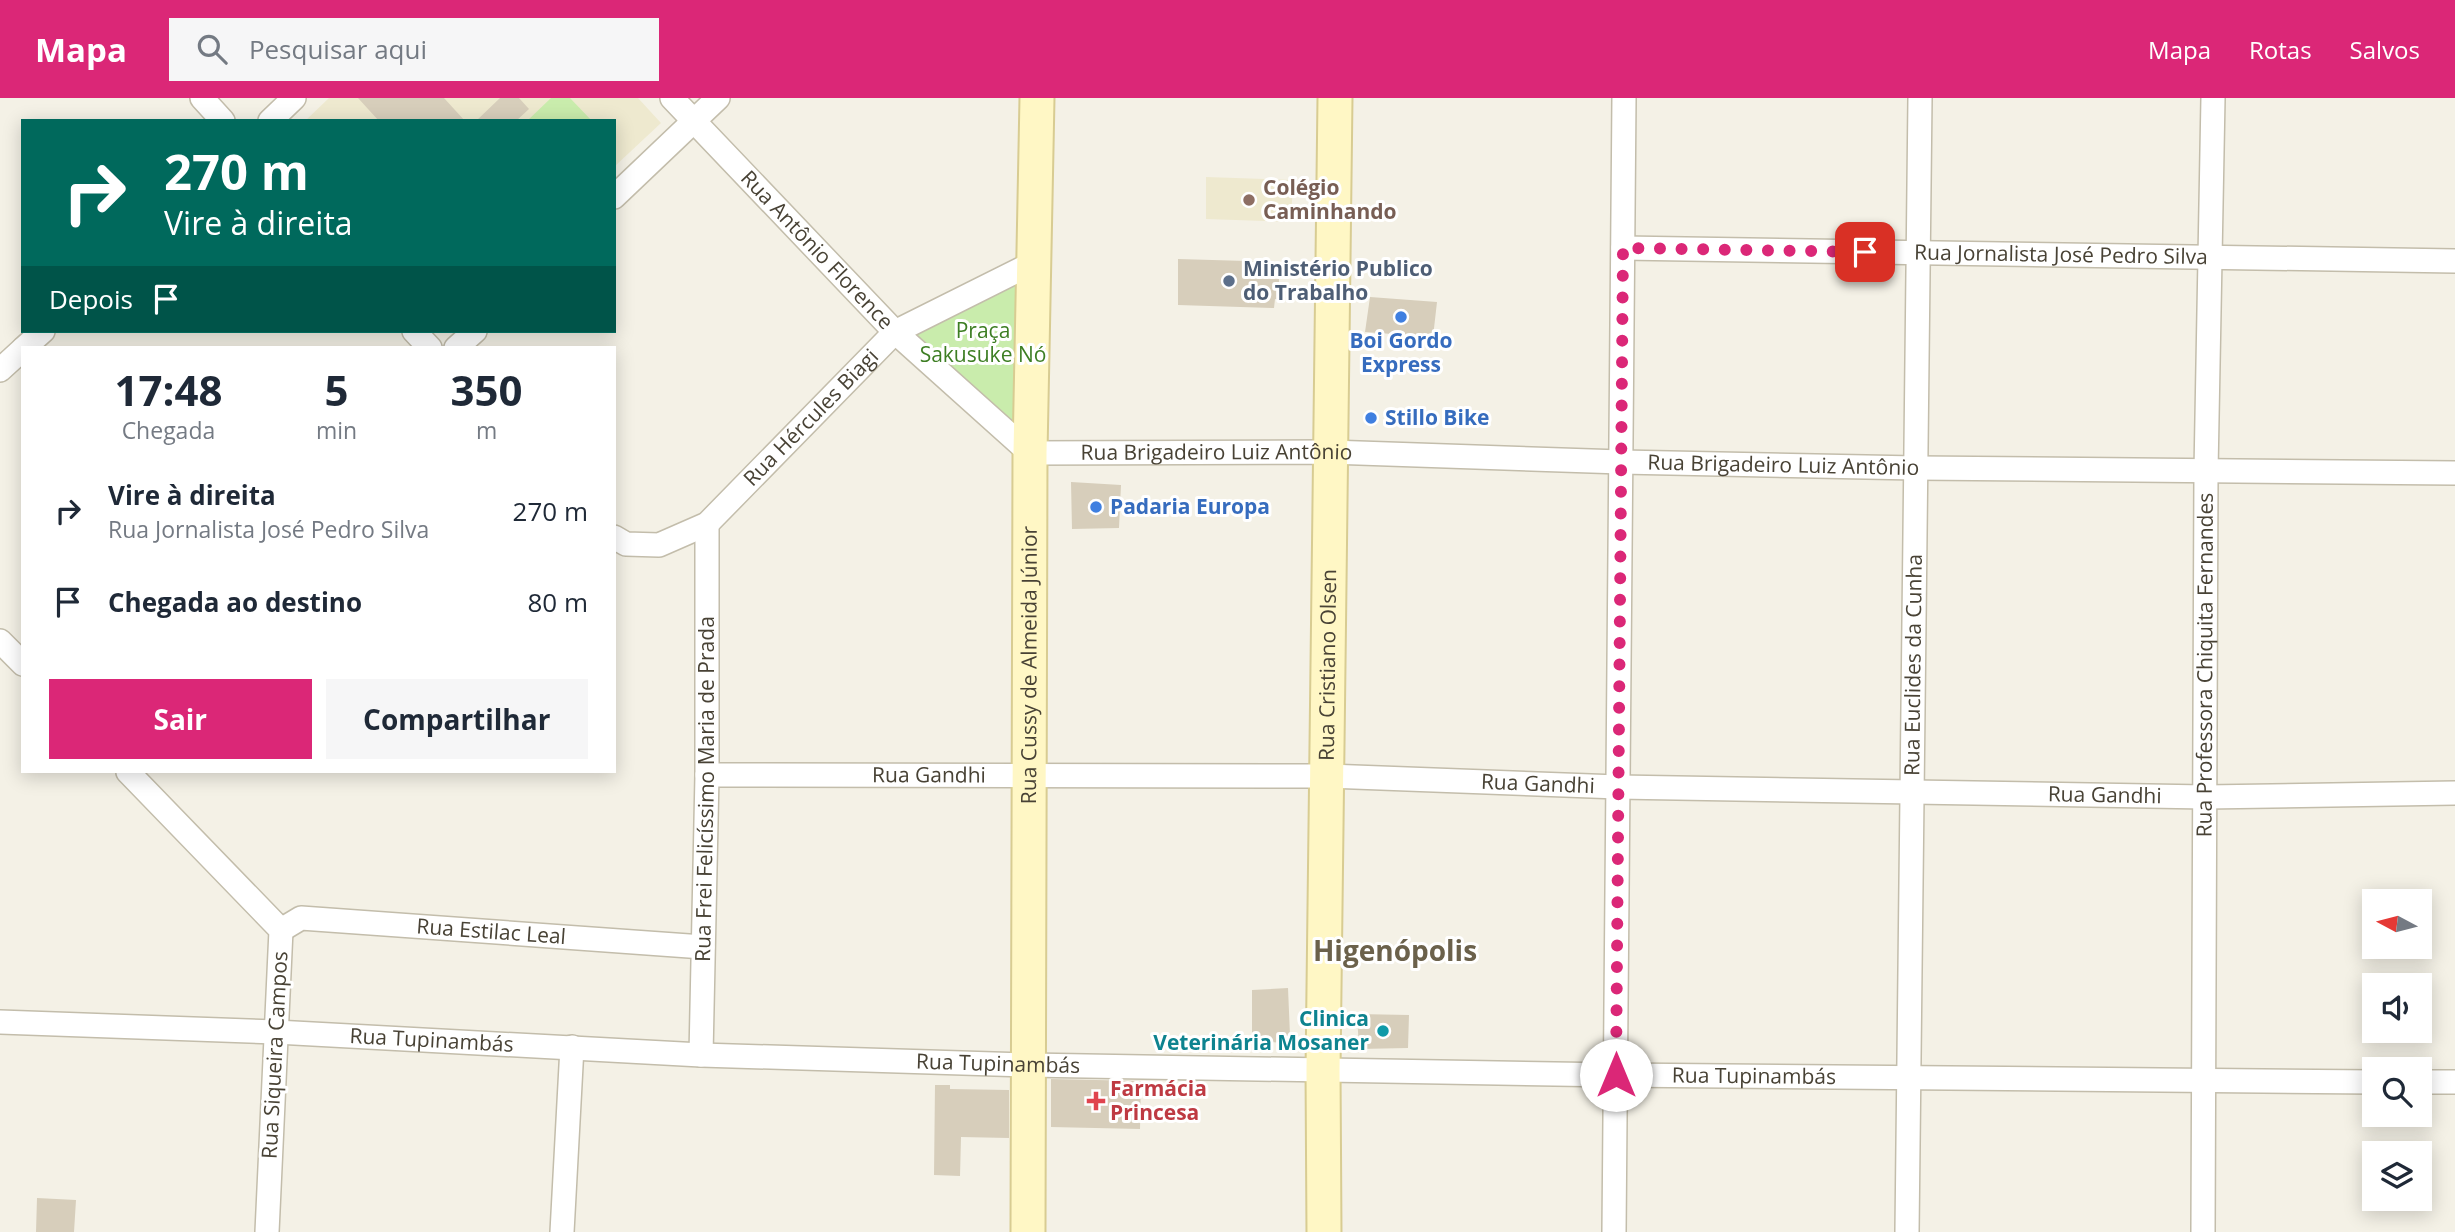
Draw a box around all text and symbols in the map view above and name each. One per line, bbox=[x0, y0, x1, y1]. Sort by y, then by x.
search box bbox=[169, 18, 659, 81]
text: Mapa bbox=[35, 27, 127, 72]
icon: search bbox=[193, 30, 231, 68]
text: Pesquisar aqui bbox=[249, 31, 427, 67]
text: Mapa bbox=[2148, 33, 2211, 66]
text: Rotas bbox=[2249, 33, 2312, 66]
text: Salvos bbox=[2350, 33, 2420, 66]
text: 270 m bbox=[164, 138, 309, 204]
icon: right bbox=[49, 147, 140, 238]
street label: Rua Antônio Florence bbox=[735, 164, 900, 335]
place label: Colégio Caminhando bbox=[1263, 173, 1396, 225]
marker: Colégio Caminhando bbox=[1241, 192, 1257, 208]
text: Vire à direita bbox=[164, 201, 353, 244]
pin bbox=[1835, 222, 1895, 282]
icon: arrive bbox=[1846, 233, 1884, 271]
street label: Rua Jornalista José Pedro Silva bbox=[1914, 238, 2208, 270]
place label: Ministério Publico do Trabalho bbox=[1243, 254, 1433, 306]
marker: Ministério Publico do Trabalho bbox=[1221, 273, 1237, 289]
icon: arrive bbox=[147, 280, 185, 318]
text: Depois bbox=[49, 281, 133, 317]
marker: Boi Gordo Express bbox=[1393, 309, 1409, 325]
park label: Praça Sakusuke Nó bbox=[920, 316, 1046, 368]
place label: Boi Gordo Express bbox=[1349, 326, 1453, 378]
street label: Rua Hércules Biagi bbox=[737, 342, 884, 492]
text: 17:48 bbox=[114, 361, 222, 418]
text: 5 bbox=[324, 361, 349, 418]
text: 350 bbox=[451, 361, 523, 418]
place label: Stillo Bike bbox=[1385, 403, 1489, 431]
marker: Stillo Bike bbox=[1363, 410, 1379, 426]
text: Chegada bbox=[122, 414, 215, 446]
text: min bbox=[316, 414, 357, 446]
text: m bbox=[476, 414, 497, 446]
street label: Rua Brigadeiro Luiz Antônio bbox=[1080, 437, 1353, 466]
street label: Rua Brigadeiro Luiz Antônio bbox=[1647, 448, 1919, 481]
text: Vire à direita bbox=[108, 477, 276, 513]
icon: right bbox=[49, 492, 87, 530]
place label: Padaria Europa bbox=[1110, 492, 1270, 520]
text: 270 m bbox=[513, 493, 588, 529]
street label: Rua Professora Chiquita Fernandes bbox=[2190, 493, 2219, 837]
marker: Padaria Europa bbox=[1088, 499, 1104, 515]
text: Rua Jornalista José Pedro Silva bbox=[108, 513, 429, 545]
street label: Rua Cussy de Almeida Júnior bbox=[1014, 525, 1043, 804]
street label: Rua Euclides da Cunha bbox=[1897, 554, 1928, 776]
street label: Rua Cristiano Olsen bbox=[1312, 569, 1342, 761]
icon: arrive bbox=[49, 583, 87, 621]
text: Chegada ao destino bbox=[108, 584, 362, 620]
text: 80 m bbox=[527, 584, 588, 620]
street label: Rua Frei Felicíssimo Maria de Prada bbox=[688, 616, 720, 962]
button: Sair bbox=[49, 679, 312, 759]
button: Compartilhar bbox=[326, 679, 588, 759]
street label: Rua Gandhi bbox=[872, 760, 986, 788]
street label: Rua Gandhi bbox=[1480, 767, 1595, 799]
street label: Rua Gandhi bbox=[2048, 779, 2162, 809]
north arrow bbox=[2362, 889, 2432, 959]
map controls bbox=[2362, 889, 2432, 1211]
street label: Rua Estilac Leal bbox=[416, 911, 567, 950]
district label: Higenópolis bbox=[1313, 931, 1477, 969]
street label: Rua Siqueira Campos bbox=[255, 950, 293, 1160]
button: sound bbox=[2362, 973, 2432, 1043]
place label: Clinica Veterinária Mosaner bbox=[1153, 1004, 1369, 1056]
street label: Rua Tupinambás bbox=[349, 1021, 514, 1058]
marker: Clinica Veterinária Mosaner bbox=[1375, 1023, 1391, 1039]
position arrow bbox=[1579, 1038, 1653, 1112]
street label: Rua Tupinambás bbox=[916, 1047, 1080, 1079]
button: search bbox=[2362, 1057, 2432, 1127]
street label: Rua Tupinambás bbox=[1672, 1061, 1836, 1090]
place label: Farmácia Princesa bbox=[1110, 1074, 1207, 1126]
marker: Farmácia Princesa bbox=[1088, 1093, 1104, 1109]
button: layers bbox=[2362, 1141, 2432, 1211]

